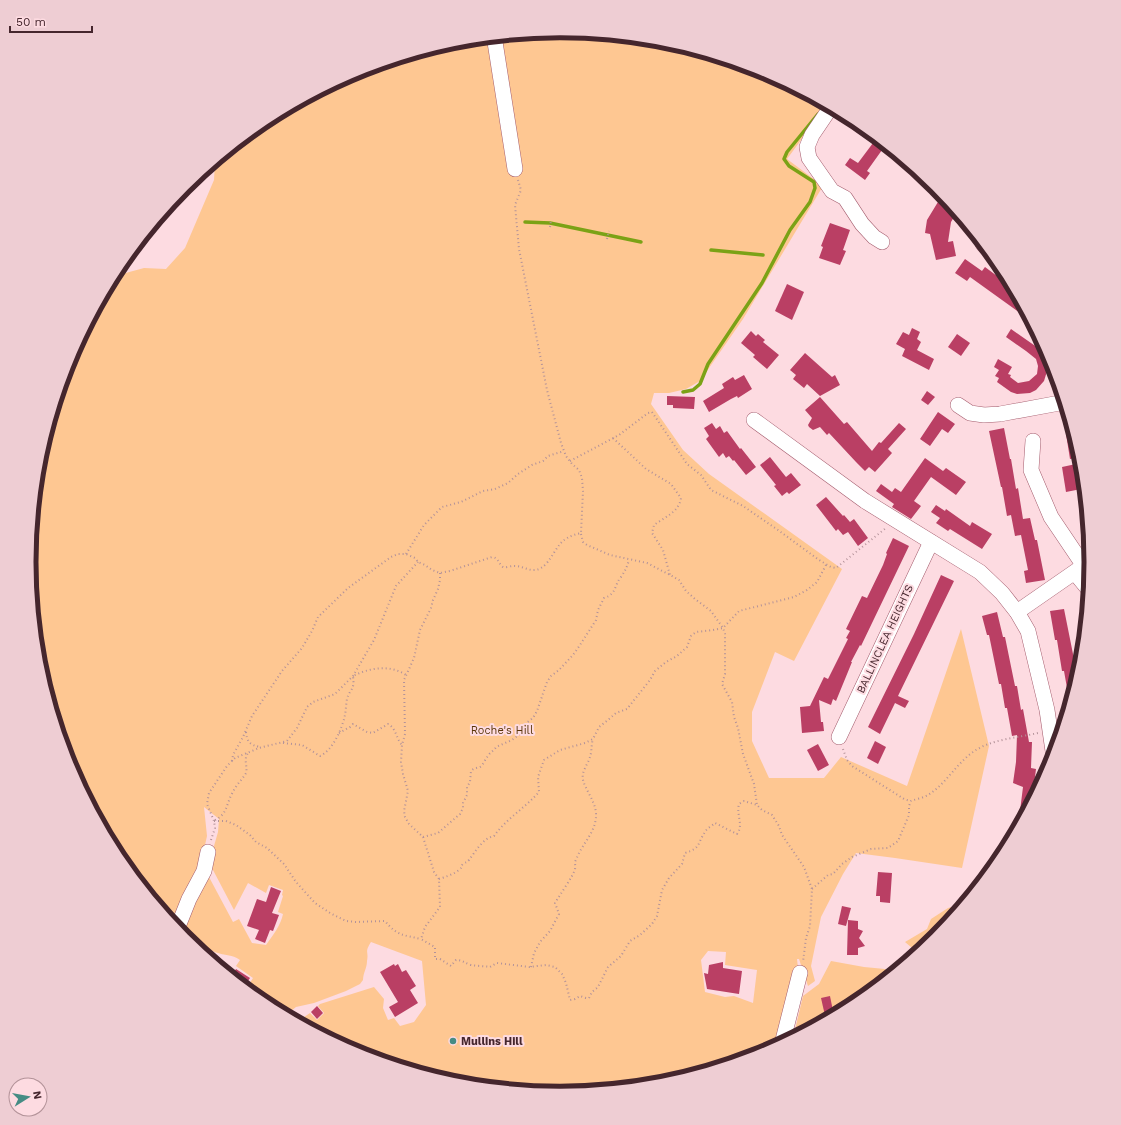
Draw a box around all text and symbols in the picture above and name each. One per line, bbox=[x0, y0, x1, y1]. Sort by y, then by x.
scale bar bbox=[10, 8, 92, 34]
text: 50 m bbox=[16, 15, 46, 29]
street label: BALLINCLEA HEIGHTS bbox=[854, 583, 916, 695]
park label: Roche's Hill bbox=[471, 724, 534, 737]
place label: Mullins Hill bbox=[461, 1035, 523, 1048]
marker: Mullins Hill bbox=[448, 1036, 458, 1046]
north arrow bbox=[8, 1077, 48, 1117]
text: N bbox=[30, 1090, 44, 1100]

